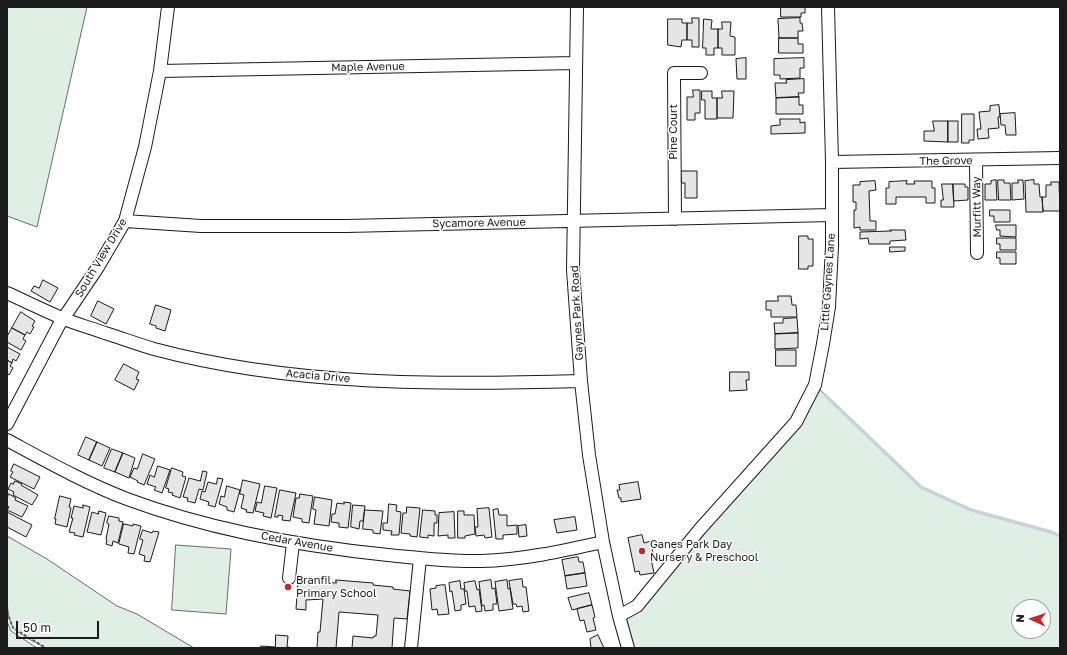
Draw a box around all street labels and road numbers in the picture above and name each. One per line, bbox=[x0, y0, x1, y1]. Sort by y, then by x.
street label: Maple Avenue bbox=[331, 60, 405, 74]
street label: Pine Court bbox=[667, 104, 681, 160]
street label: The Grove bbox=[919, 154, 973, 168]
street label: Murfitt Way bbox=[970, 176, 984, 238]
street label: South View Drive bbox=[72, 216, 130, 300]
street label: Sycamore Avenue bbox=[432, 216, 526, 230]
street label: Little Gaynes Lane bbox=[818, 233, 838, 331]
street label: Gaynes Park Road bbox=[568, 265, 586, 361]
street label: Acacia Drive bbox=[285, 367, 351, 385]
street label: Cedar Avenue bbox=[260, 529, 334, 555]

